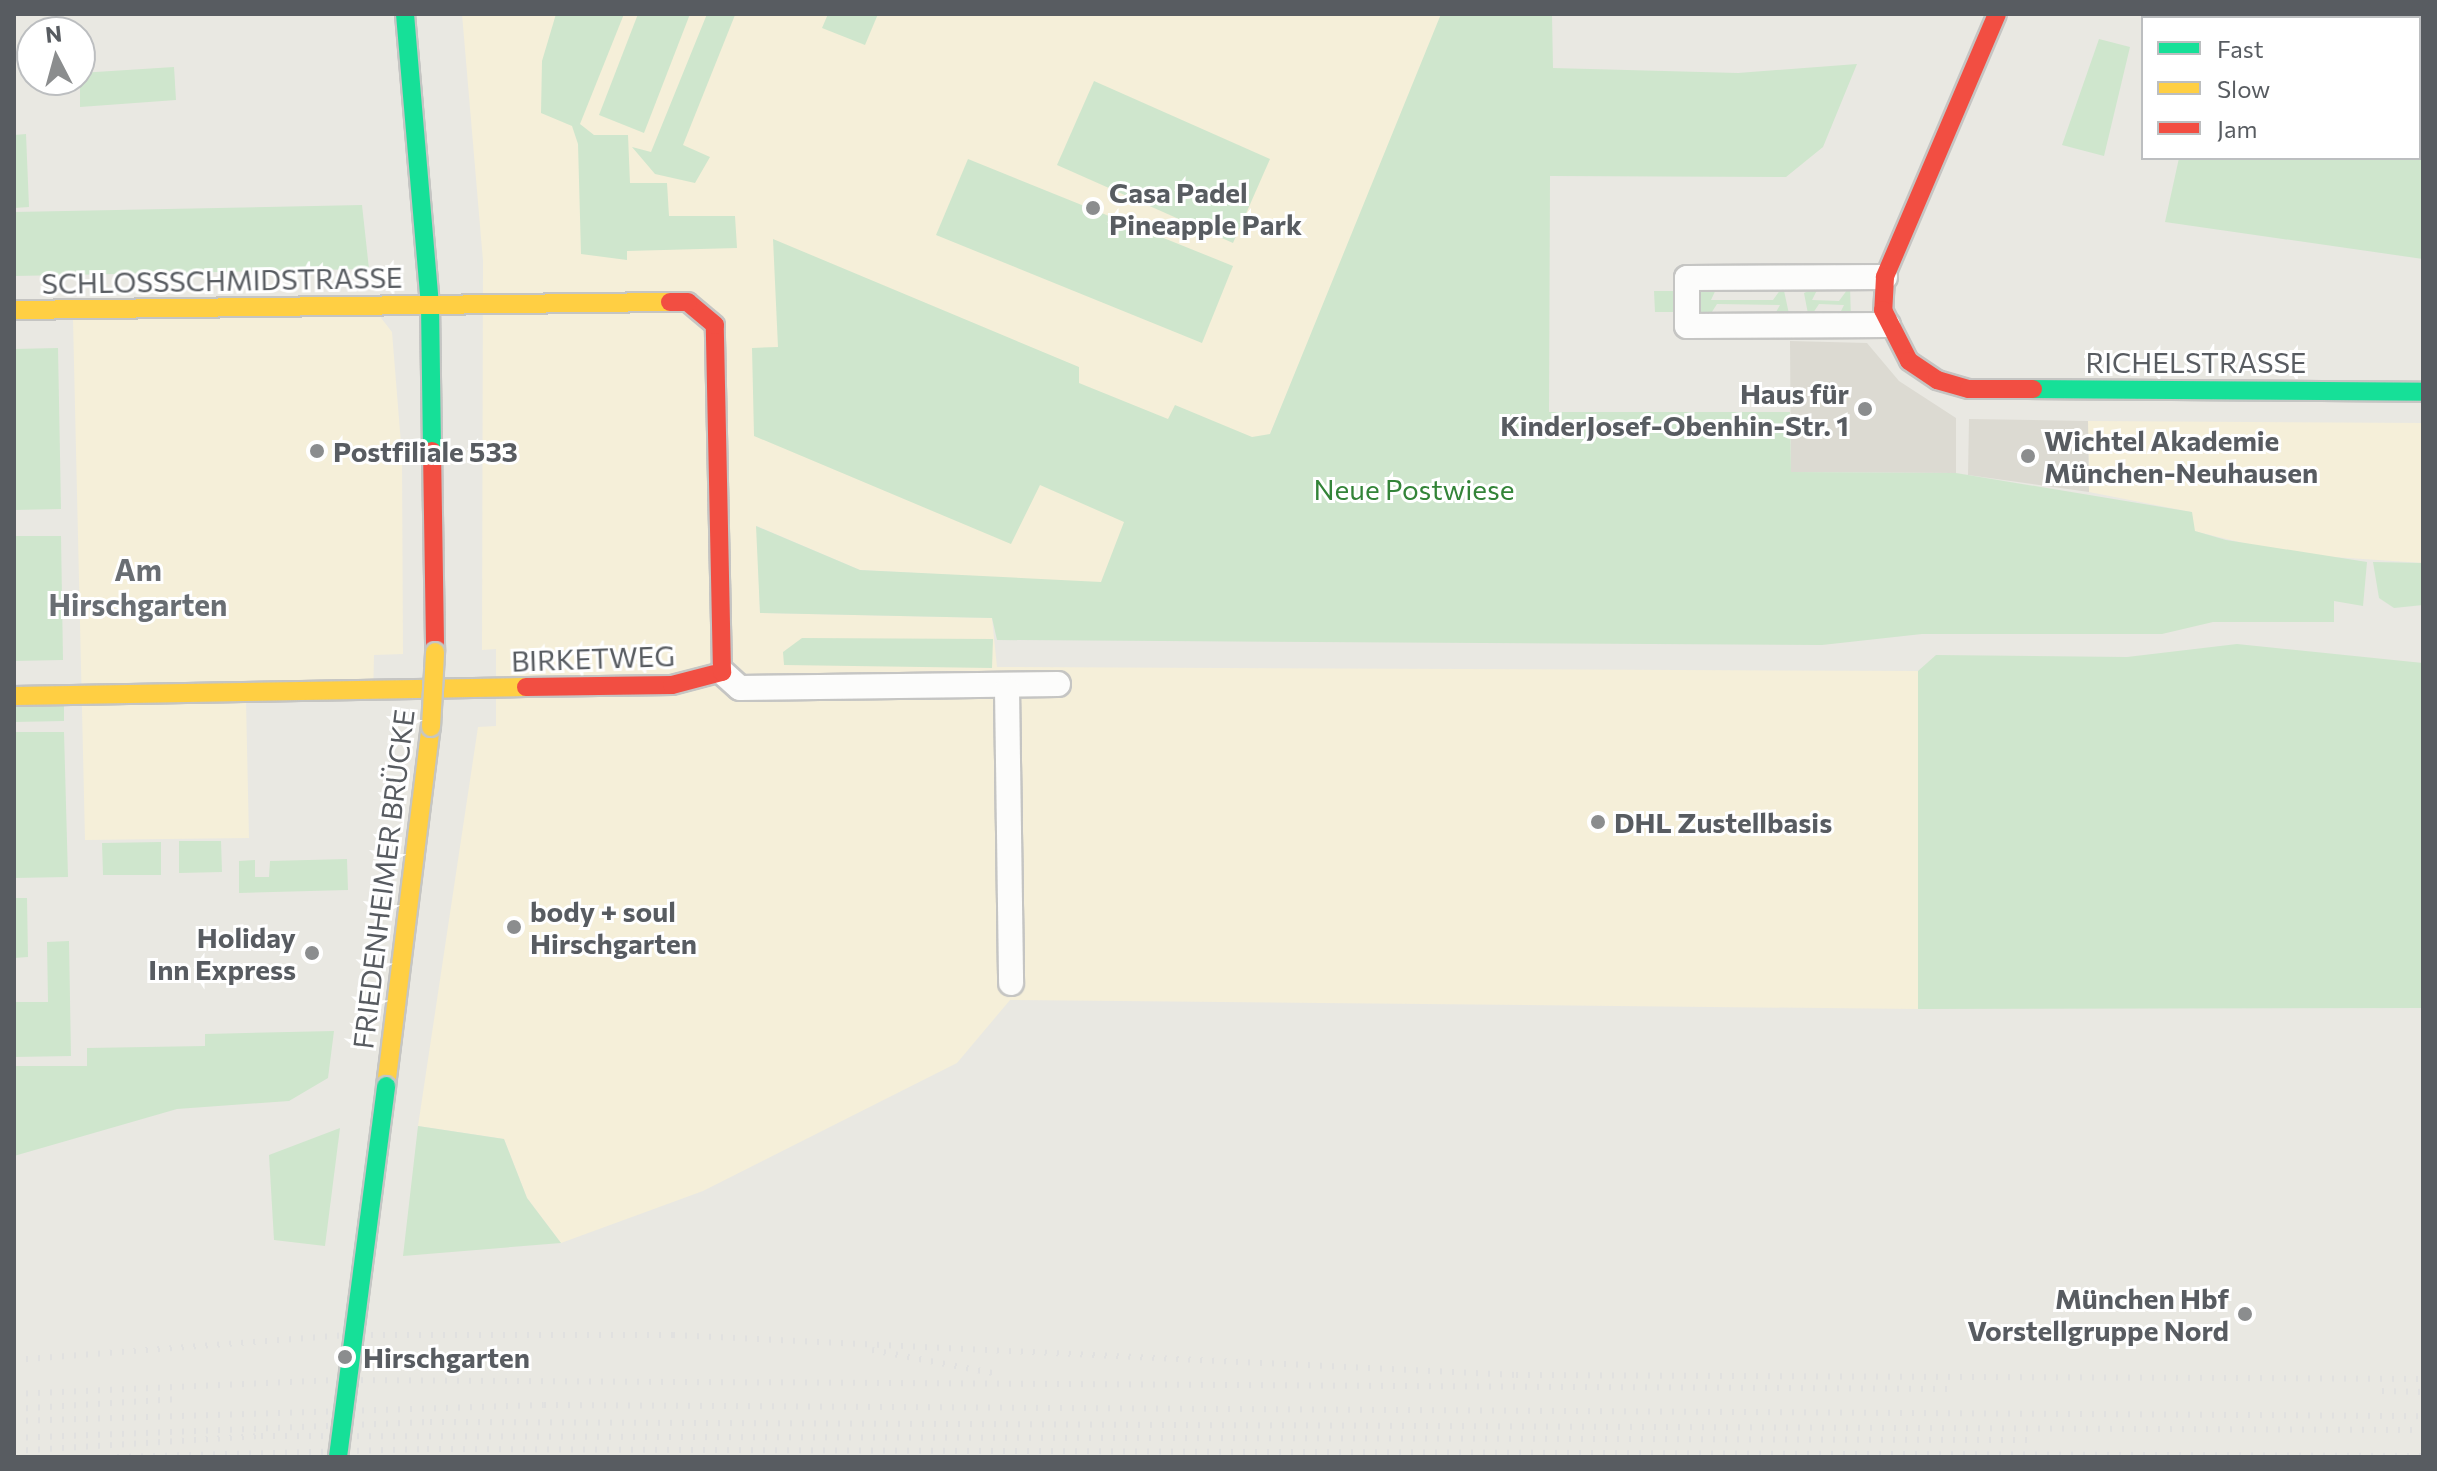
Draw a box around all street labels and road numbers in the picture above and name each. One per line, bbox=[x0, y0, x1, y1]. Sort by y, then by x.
street label: SCHLOSSSCHMIDSTRASSE bbox=[41, 260, 403, 300]
street label: RICHELSTRASSE bbox=[2086, 345, 2306, 379]
street label: BIRKETWEG bbox=[511, 638, 675, 678]
street label: FRIEDENHEIMER BRÜCKE bbox=[345, 707, 421, 1051]

